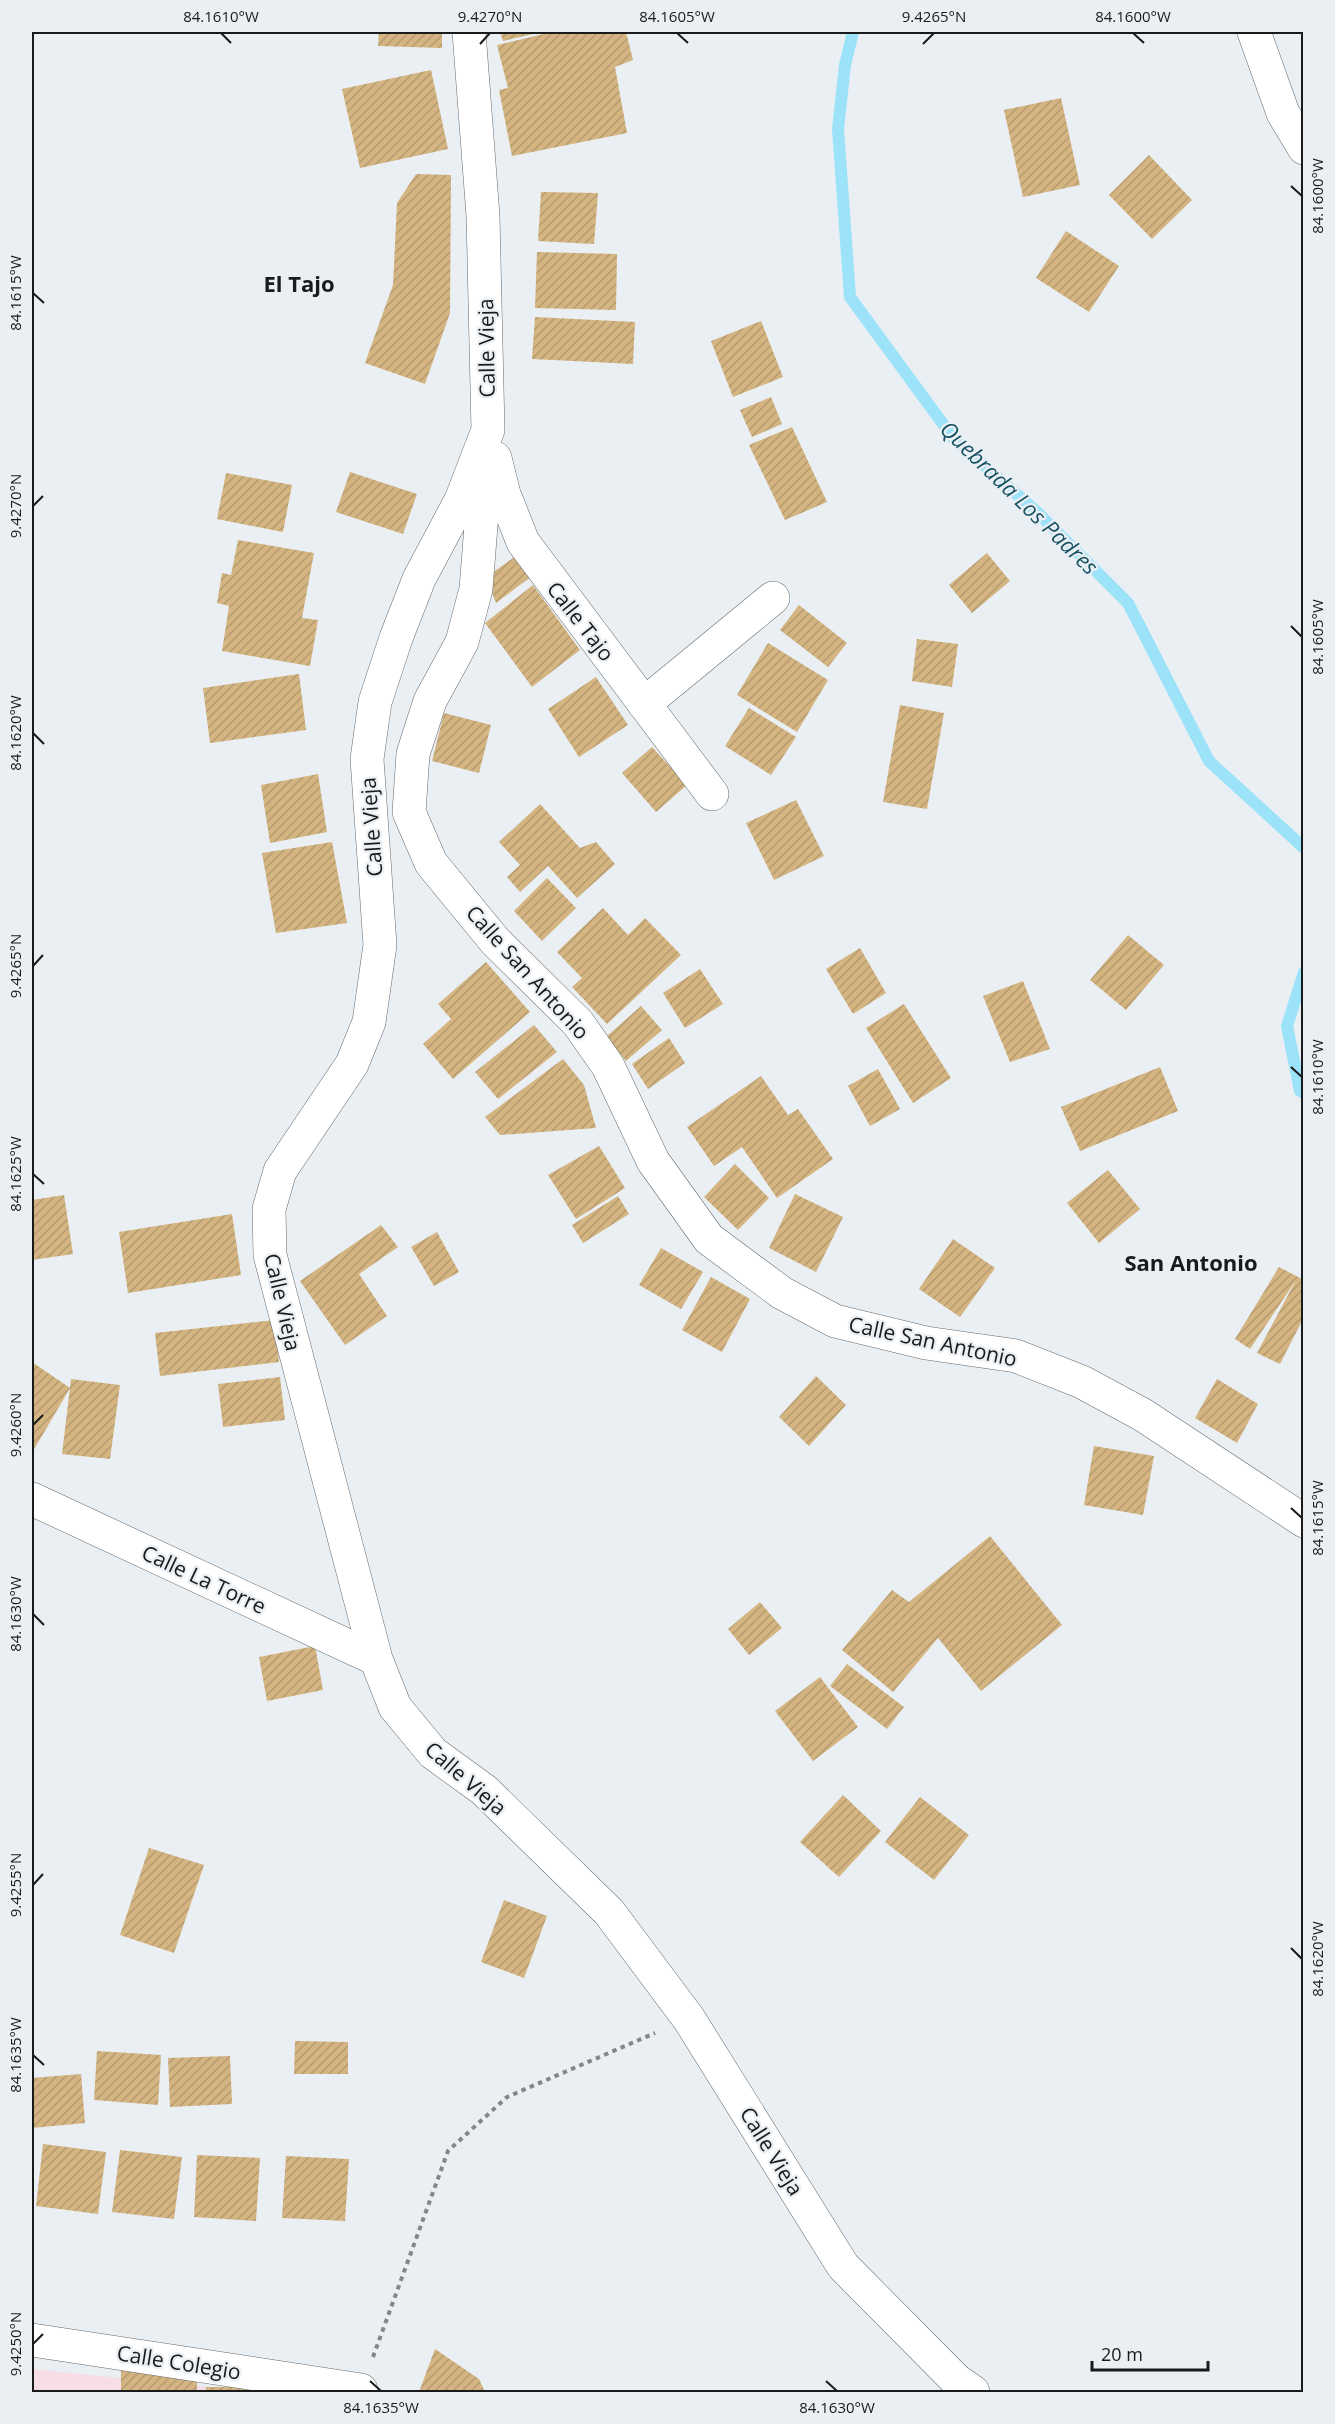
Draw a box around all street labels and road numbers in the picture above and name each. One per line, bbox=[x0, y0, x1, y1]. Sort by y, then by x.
street label: Calle Vieja bbox=[471, 298, 501, 398]
street label: Calle Tajo bbox=[541, 575, 621, 667]
street label: Calle Vieja bbox=[354, 776, 388, 878]
street label: Calle San Antonio bbox=[460, 899, 596, 1045]
street label: Calle Vieja bbox=[258, 1250, 308, 1354]
street label: Calle San Antonio bbox=[846, 1309, 1020, 1373]
street label: Calle La Torre bbox=[137, 1538, 271, 1620]
street label: Calle Vieja bbox=[419, 1735, 513, 1821]
street label: Calle Vieja bbox=[734, 2101, 810, 2201]
street label: Calle Colegio bbox=[115, 2338, 243, 2386]

